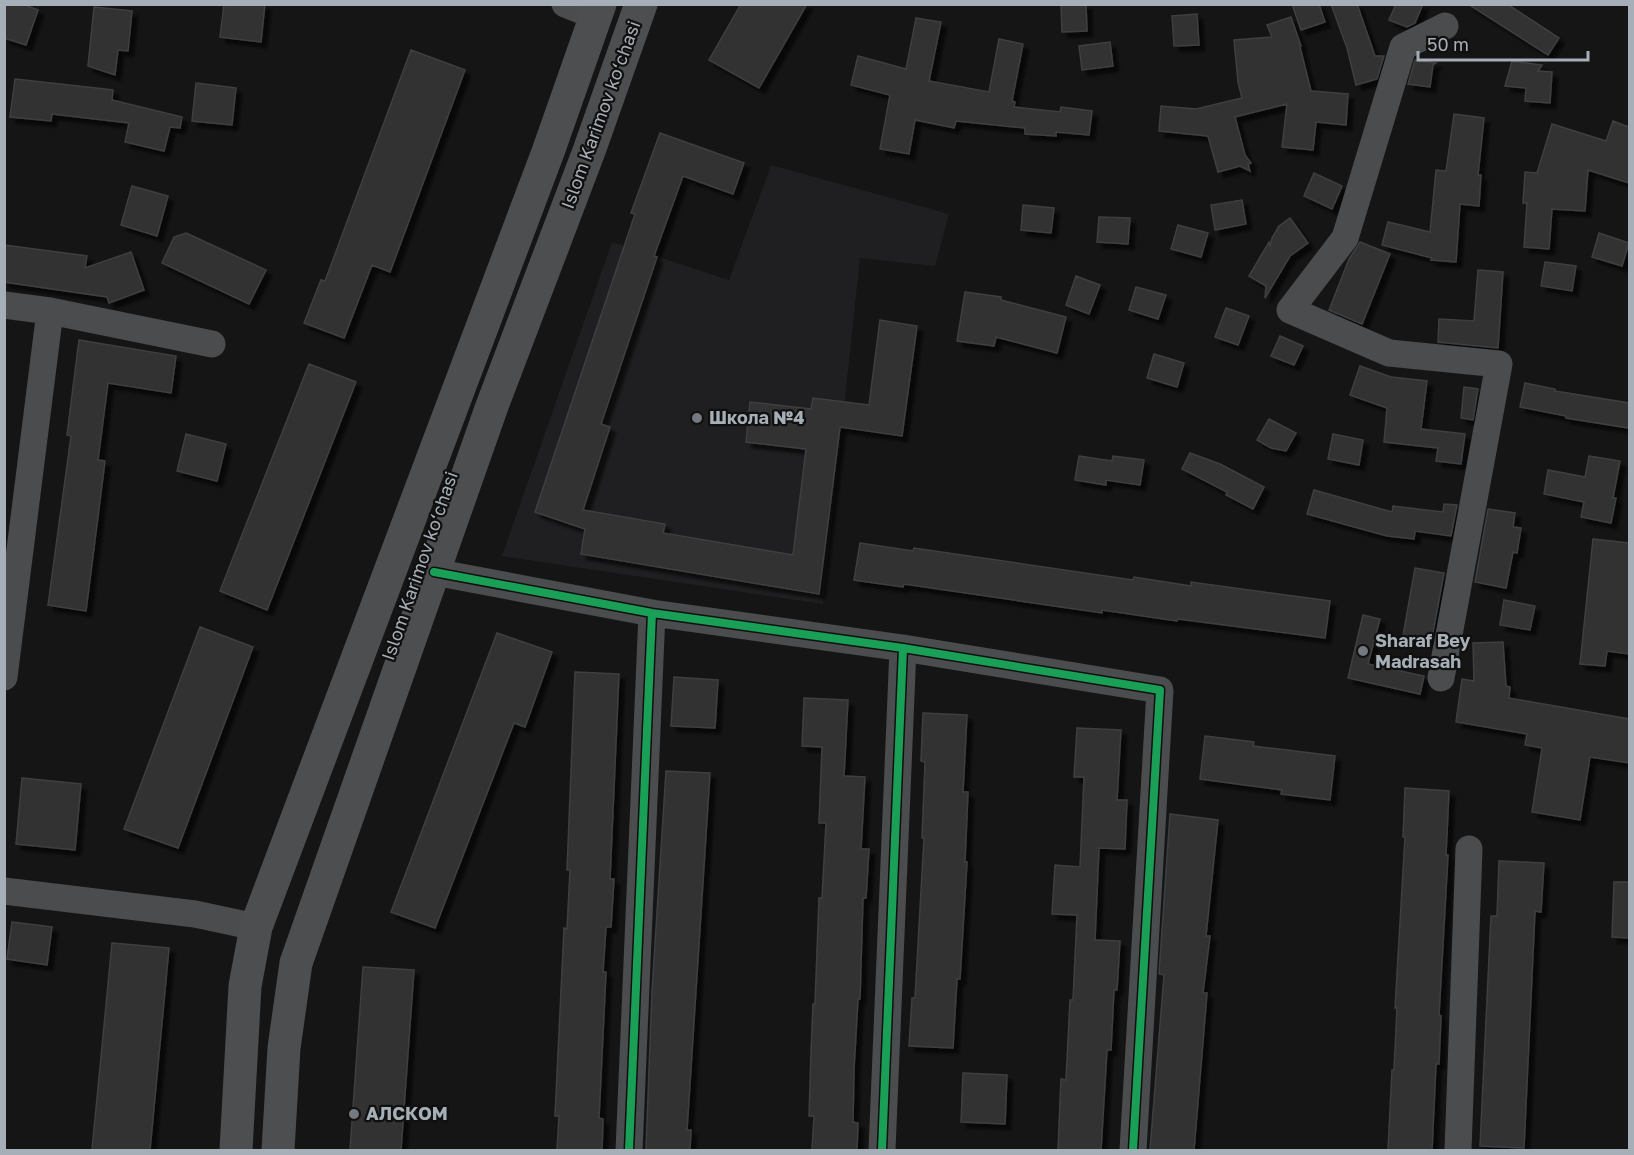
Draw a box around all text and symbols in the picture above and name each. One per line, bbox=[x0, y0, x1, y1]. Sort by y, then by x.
street label: Islom Karimov ko‘chasi bbox=[556, 18, 644, 212]
scale bar bbox=[1418, 24, 1588, 62]
text: 50 m bbox=[1427, 33, 1469, 55]
place label: Школа №4 bbox=[709, 406, 805, 428]
marker: Школа №4 bbox=[690, 411, 704, 425]
street label: Islom Karimov ko‘chasi bbox=[376, 468, 462, 663]
place label: Sharaf Bey Madrasah bbox=[1375, 629, 1471, 672]
marker: Sharaf Bey Madrasah bbox=[1356, 644, 1370, 658]
place label: АЛСКОМ bbox=[366, 1102, 448, 1124]
marker: АЛСКОМ bbox=[347, 1107, 361, 1121]

